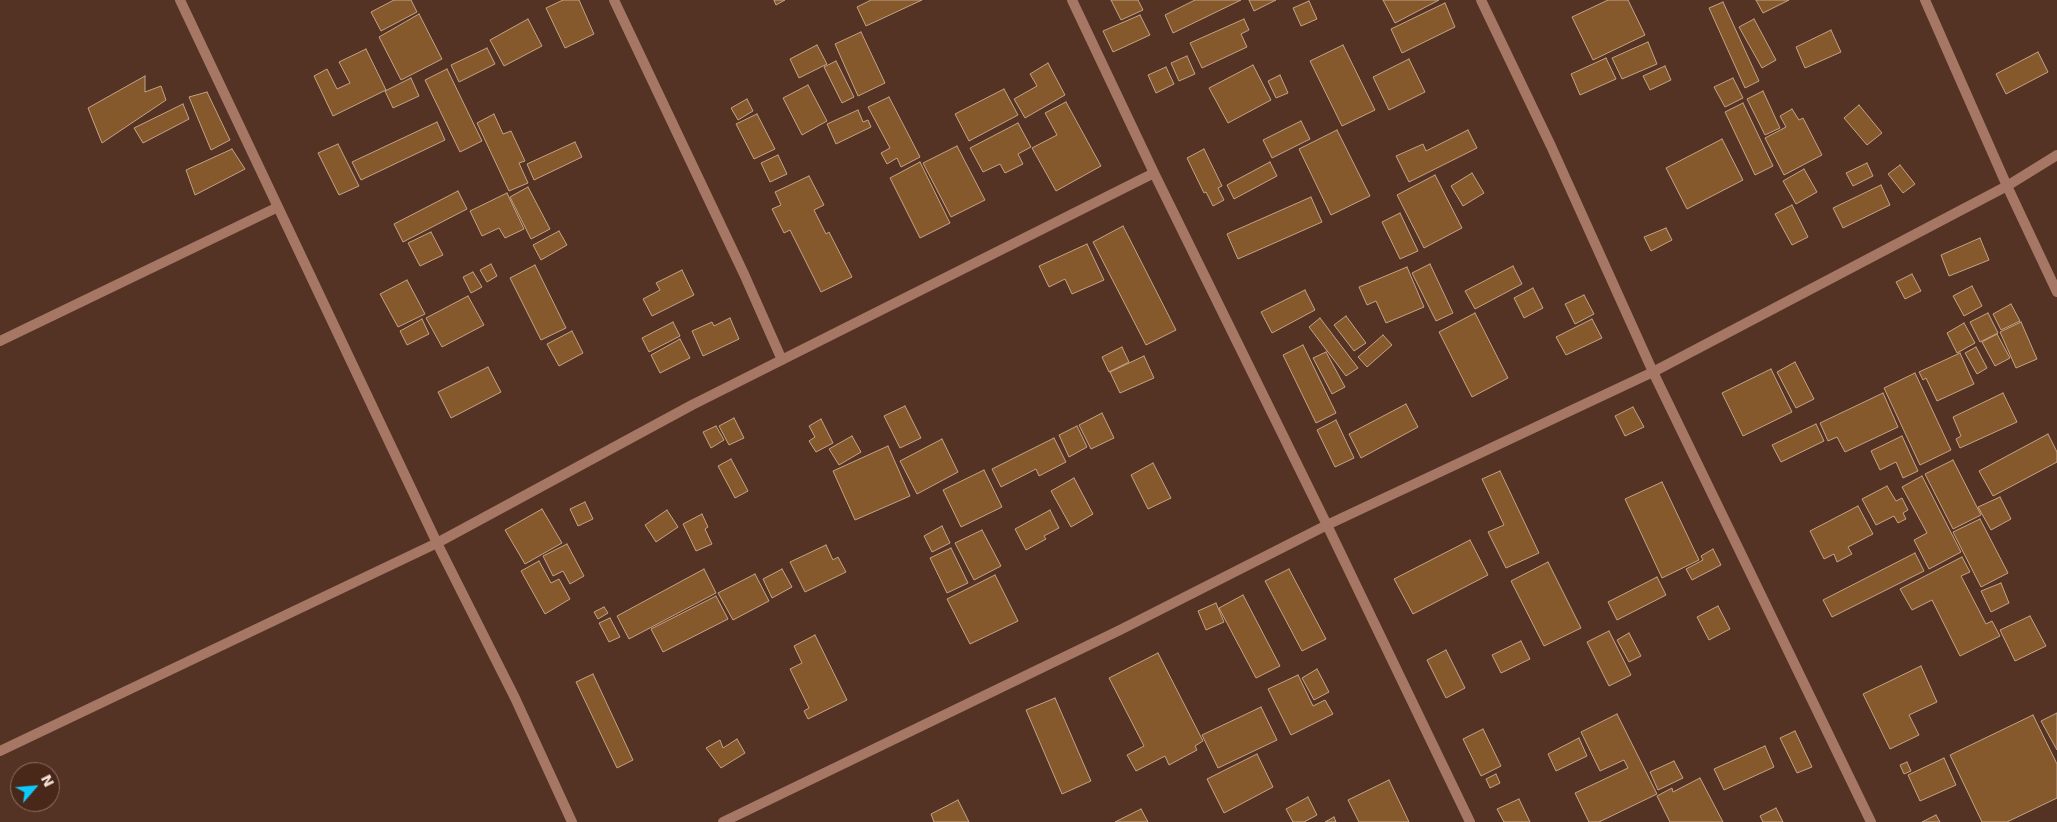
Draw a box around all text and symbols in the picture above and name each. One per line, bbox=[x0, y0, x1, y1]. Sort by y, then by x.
north arrow bbox=[10, 762, 60, 812]
text: N bbox=[38, 772, 57, 789]

